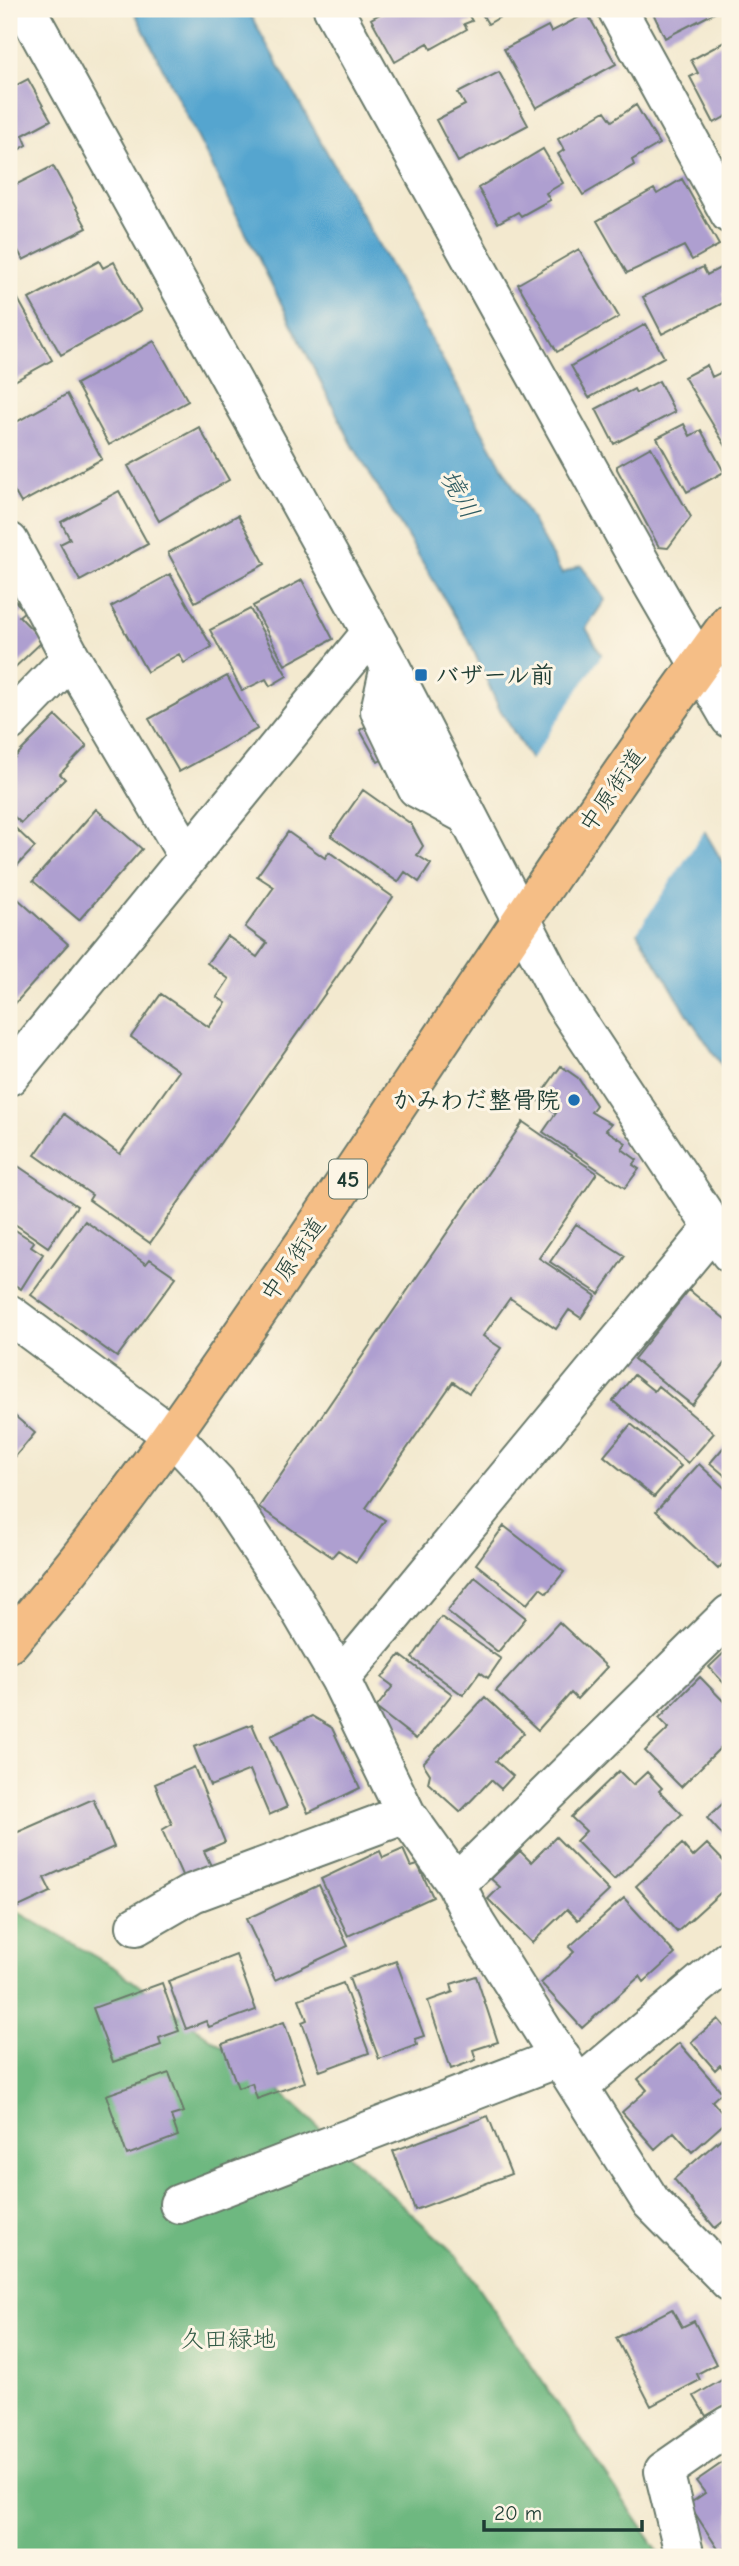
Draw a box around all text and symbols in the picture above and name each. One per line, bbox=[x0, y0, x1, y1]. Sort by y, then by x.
water label: 境川 bbox=[433, 464, 485, 525]
place label: バザール前 bbox=[435, 661, 554, 689]
marker: バザール前 bbox=[413, 667, 429, 683]
street label: 中原街道 bbox=[573, 743, 651, 837]
place label: かみわだ整骨院 bbox=[392, 1086, 560, 1114]
marker: かみわだ整骨院 bbox=[566, 1092, 582, 1108]
road number: 45 bbox=[329, 1160, 367, 1198]
street label: 中原街道 bbox=[255, 1211, 331, 1307]
park label: 久田緑地 bbox=[180, 2325, 276, 2353]
scale bar bbox=[484, 2489, 641, 2533]
text: 20 m bbox=[494, 2501, 542, 2525]

